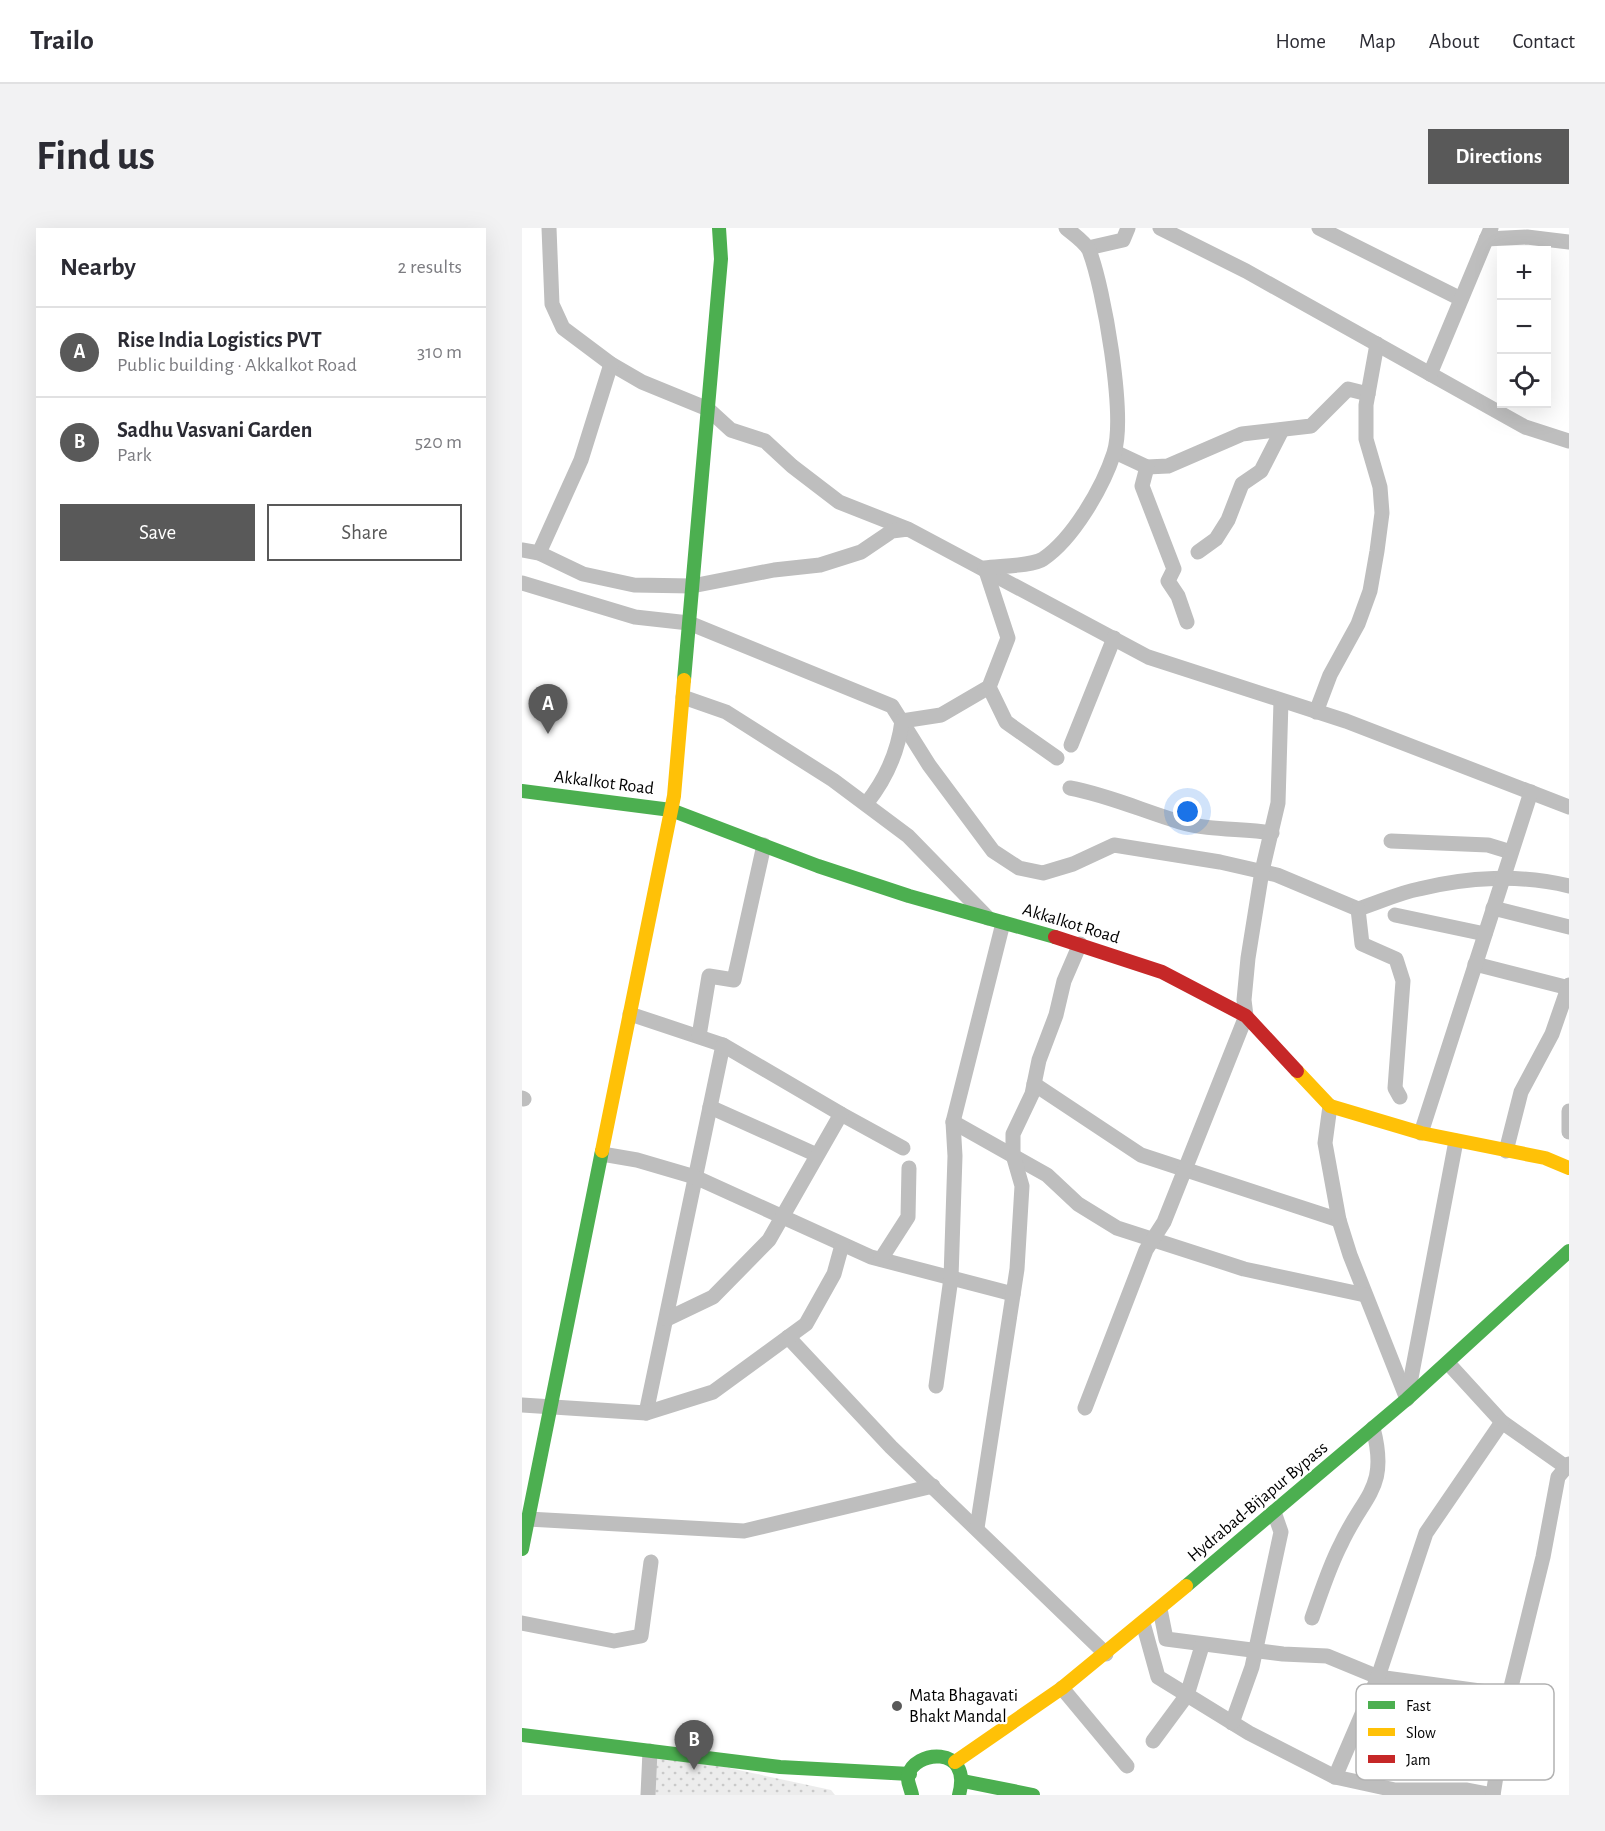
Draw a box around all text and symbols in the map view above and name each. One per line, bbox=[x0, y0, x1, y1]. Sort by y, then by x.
text: Trailo bbox=[30, 27, 94, 55]
text: Home bbox=[1275, 31, 1326, 52]
text: Map bbox=[1359, 31, 1396, 52]
text: About bbox=[1429, 31, 1479, 52]
text: Contact bbox=[1512, 31, 1575, 52]
button: Directions bbox=[1428, 129, 1569, 184]
text: Find us bbox=[36, 135, 155, 177]
map controls bbox=[1497, 246, 1551, 408]
button: + bbox=[1497, 246, 1551, 300]
text: Nearby bbox=[60, 254, 136, 280]
text: 2 results bbox=[398, 257, 462, 277]
button: − bbox=[1497, 300, 1551, 354]
text: Rise India Logistics PVT bbox=[117, 329, 322, 351]
text: A bbox=[74, 342, 86, 362]
text: 310 m bbox=[417, 342, 462, 362]
button: locate bbox=[1497, 354, 1551, 408]
text: Public building · Akkalkot Road bbox=[117, 355, 357, 375]
text: Sadhu Vasvani Garden bbox=[117, 419, 312, 441]
text: B bbox=[74, 432, 85, 452]
text: 520 m bbox=[415, 432, 462, 452]
text: Park bbox=[117, 445, 152, 465]
button: Save bbox=[60, 504, 255, 561]
button: Share bbox=[267, 504, 462, 561]
pin: A bbox=[528, 684, 568, 734]
street label: Akkalkot Road bbox=[553, 768, 655, 798]
your location bbox=[1173, 797, 1202, 826]
street label: Akkalkot Road bbox=[1020, 901, 1122, 947]
street label: Hydrabad-Bijapur Bypass bbox=[1185, 1438, 1331, 1566]
legend bbox=[1356, 1684, 1554, 1780]
place label: Mata Bhagavati Bhakt Mandal bbox=[909, 1687, 1018, 1726]
text: Fast bbox=[1406, 1698, 1431, 1714]
marker: Mata Bhagavati Bhakt Mandal bbox=[890, 1699, 904, 1713]
pin: B bbox=[674, 1720, 714, 1770]
text: Slow bbox=[1406, 1725, 1436, 1741]
text: Jam bbox=[1406, 1752, 1431, 1768]

